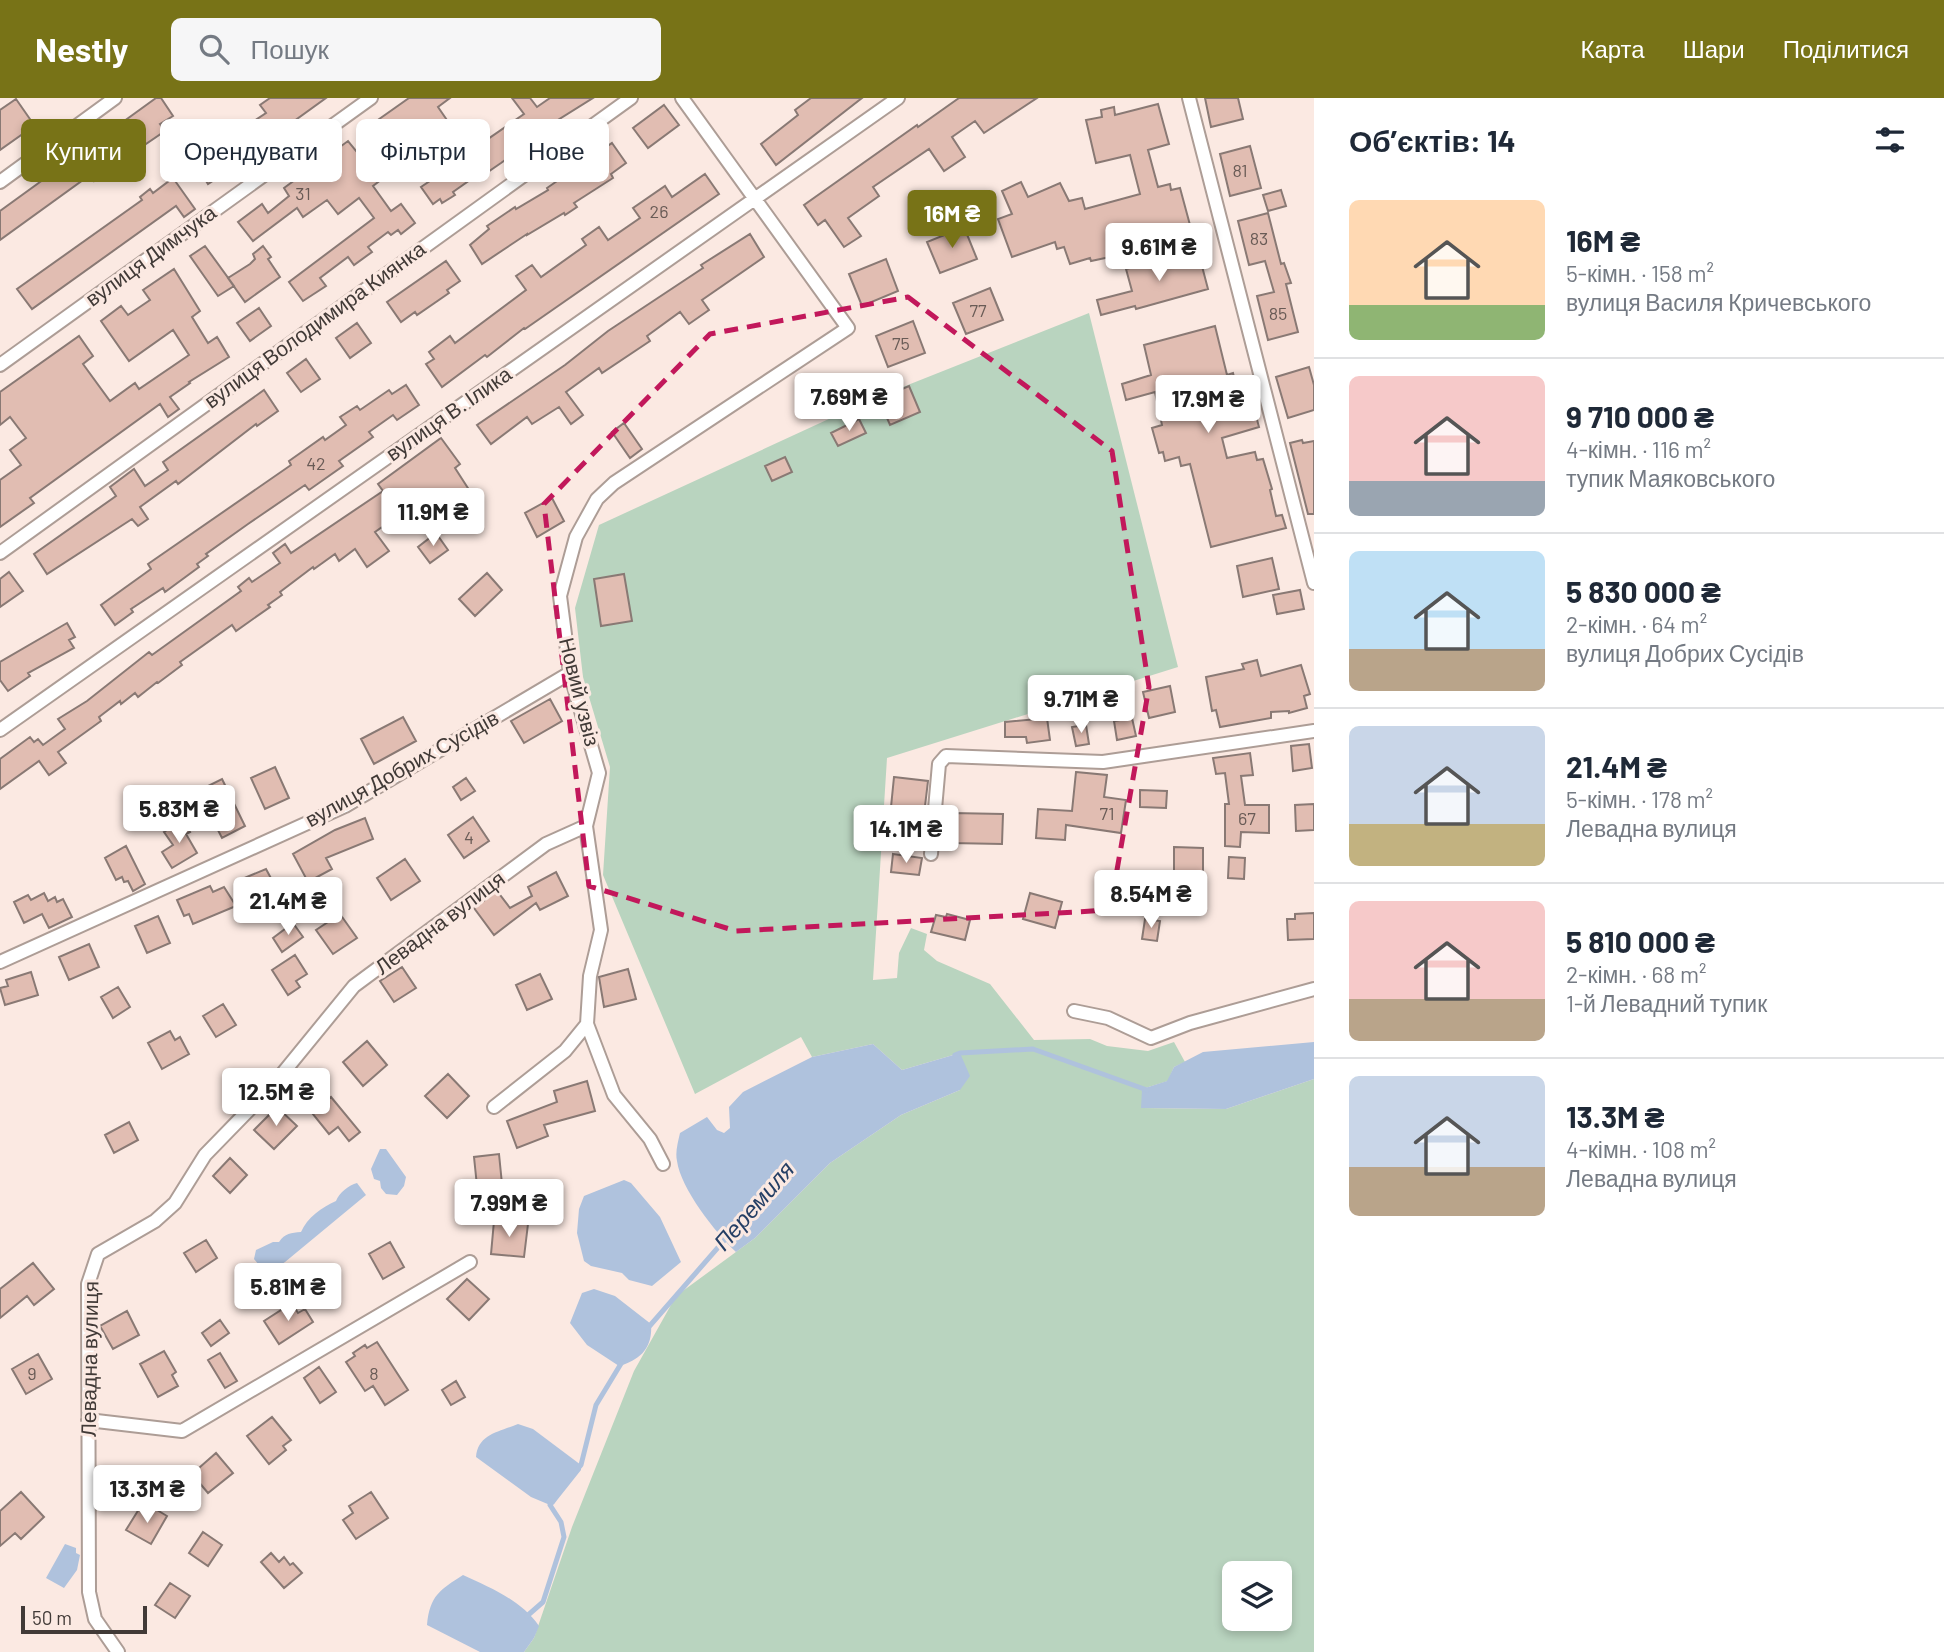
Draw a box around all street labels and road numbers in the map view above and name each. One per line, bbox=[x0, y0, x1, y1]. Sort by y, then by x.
street label: вулиця Димчука bbox=[80, 199, 221, 311]
street label: вулиця Володимира Киянка bbox=[199, 235, 430, 412]
street label: вулиця В. Ілика bbox=[381, 360, 516, 465]
street label: Новий узвіз bbox=[555, 635, 606, 749]
street label: вулиця Добрих Сусідів bbox=[300, 704, 502, 831]
street label: Левадна вулиця bbox=[369, 865, 509, 979]
street label: Левадна вулиця bbox=[75, 1281, 102, 1437]

